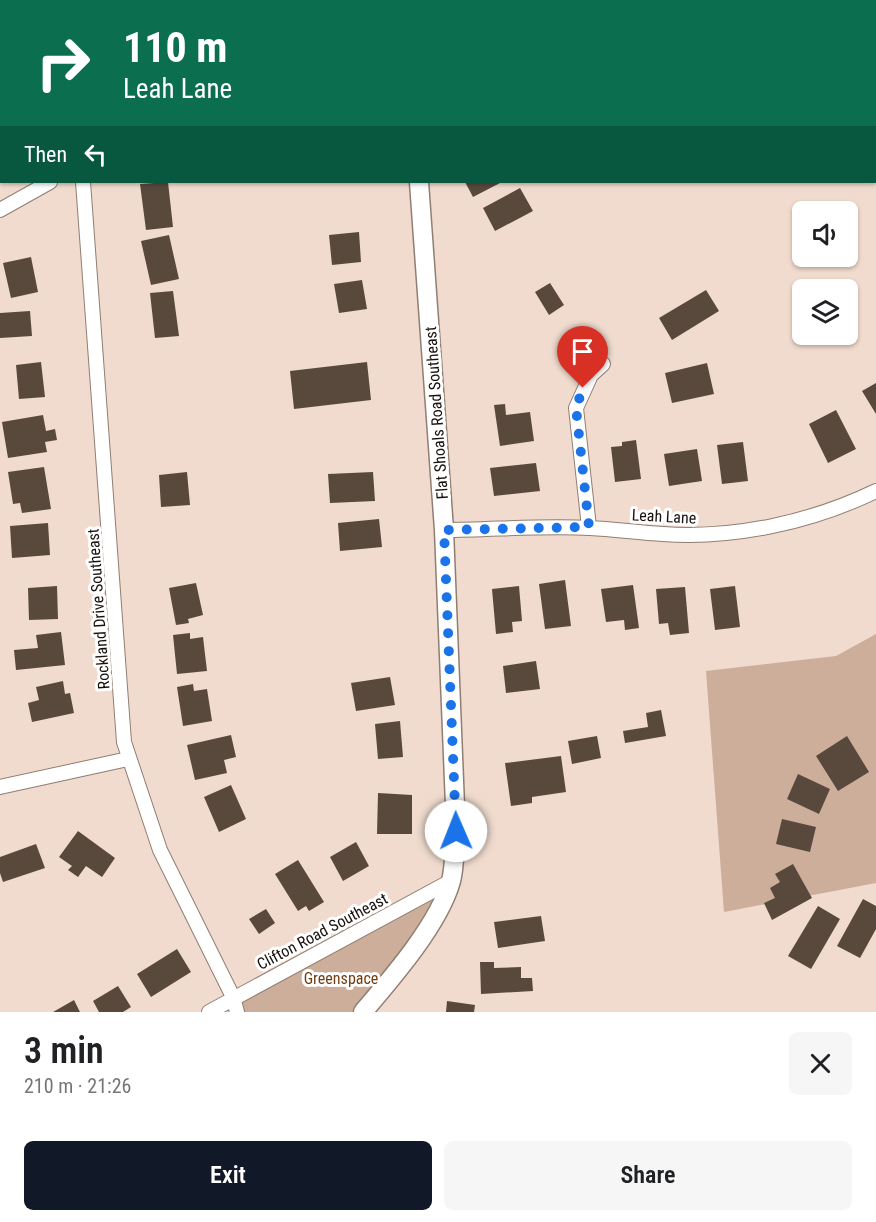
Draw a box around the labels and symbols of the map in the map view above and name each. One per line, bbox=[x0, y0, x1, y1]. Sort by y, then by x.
street label: Flat Shoals Road Southeast bbox=[421, 326, 452, 500]
pin bbox=[557, 326, 608, 388]
street label: Leah Lane bbox=[631, 505, 697, 528]
street label: Rockland Drive Southeast bbox=[83, 528, 114, 690]
position arrow bbox=[424, 799, 488, 863]
street label: Clifton Road Southeast bbox=[254, 889, 391, 974]
park label: Greenspace bbox=[304, 969, 378, 988]

